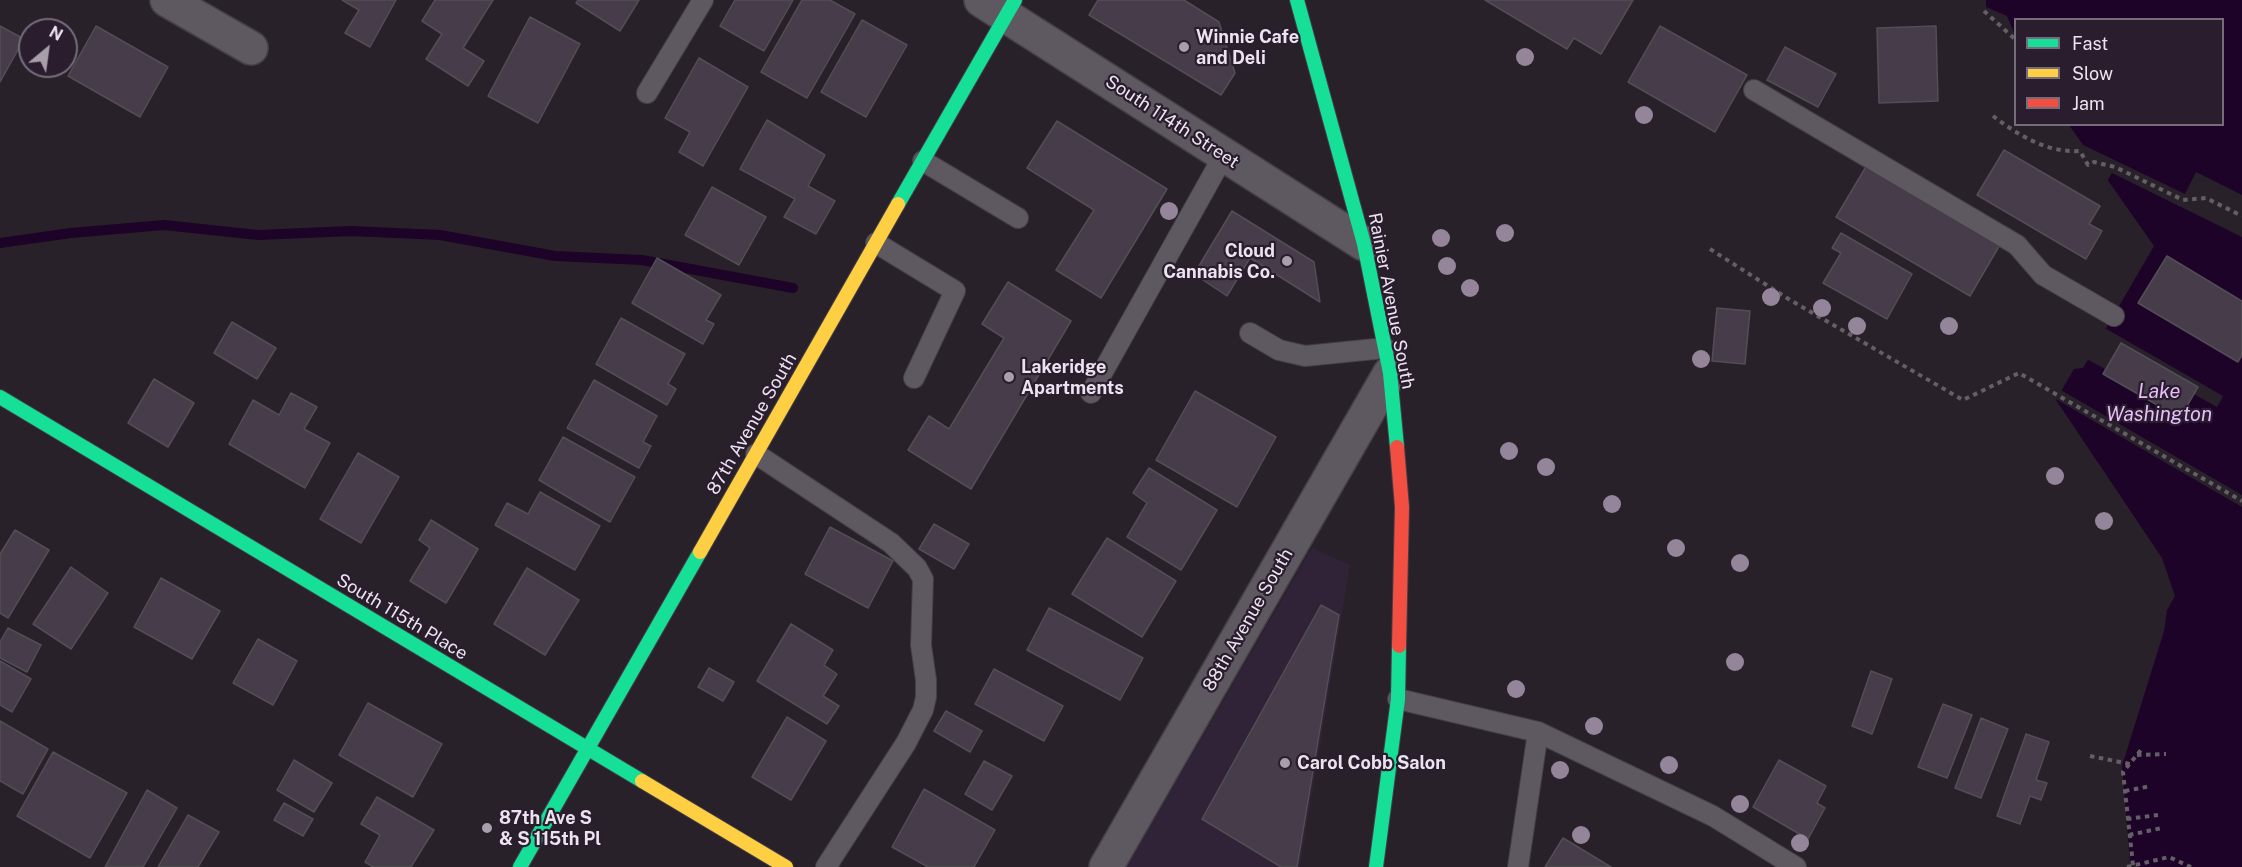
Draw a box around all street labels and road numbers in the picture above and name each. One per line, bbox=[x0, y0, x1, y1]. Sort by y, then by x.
street label: South 114th Street bbox=[1101, 71, 1243, 173]
street label: Rainier Avenue South bbox=[1363, 211, 1419, 391]
street label: 87th Avenue South bbox=[703, 349, 801, 499]
street label: 88th Avenue South bbox=[1198, 545, 1298, 695]
street label: South 115th Place bbox=[333, 569, 471, 665]

